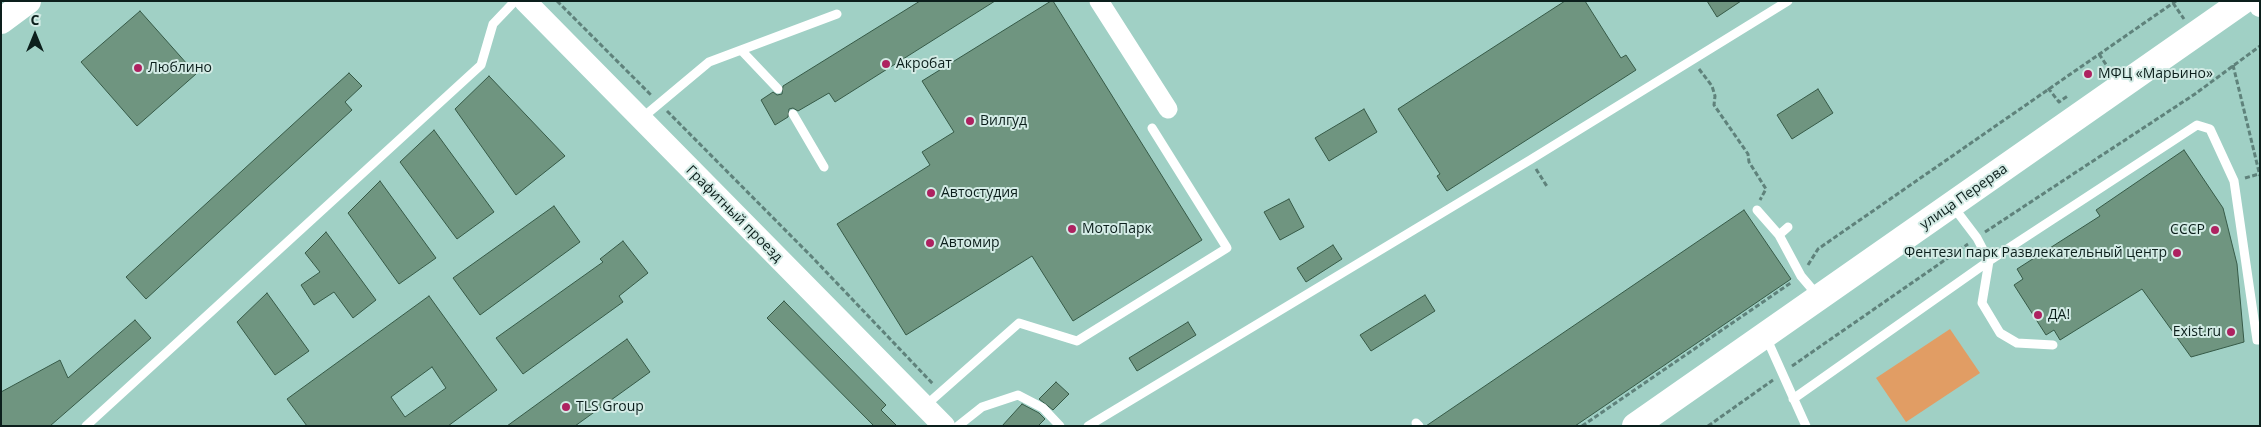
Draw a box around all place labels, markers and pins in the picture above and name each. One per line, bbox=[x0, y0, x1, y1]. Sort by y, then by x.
place label: Акробат bbox=[896, 56, 952, 72]
marker: Акробат bbox=[880, 58, 892, 70]
place label: Люблино bbox=[148, 60, 212, 76]
marker: Люблино bbox=[132, 62, 144, 74]
place label: МФЦ «Марьино» bbox=[2098, 66, 2213, 82]
marker: МФЦ «Марьино» bbox=[2082, 68, 2094, 80]
place label: Вилгуд bbox=[980, 113, 1027, 129]
marker: Вилгуд bbox=[964, 115, 976, 127]
place label: Автостудия bbox=[941, 185, 1018, 201]
marker: Автостудия bbox=[925, 187, 937, 199]
place label: МотоПарк bbox=[1082, 221, 1152, 237]
place label: СССР bbox=[2170, 222, 2205, 238]
marker: МотоПарк bbox=[1066, 223, 1078, 235]
marker: СССР bbox=[2209, 224, 2221, 236]
place label: Автомир bbox=[940, 235, 1000, 251]
marker: Автомир bbox=[924, 237, 936, 249]
place label: Фентези парк Развлекательный центр bbox=[1904, 245, 2167, 261]
marker: Фентези парк Развлекательный центр bbox=[2171, 247, 2183, 259]
place label: ДА! bbox=[2048, 307, 2070, 323]
marker: ДА! bbox=[2032, 309, 2044, 321]
place label: Exist.ru bbox=[2173, 324, 2221, 340]
marker: Exist.ru bbox=[2225, 326, 2237, 338]
place label: TLS Group bbox=[576, 399, 644, 415]
marker: TLS Group bbox=[560, 401, 572, 413]

